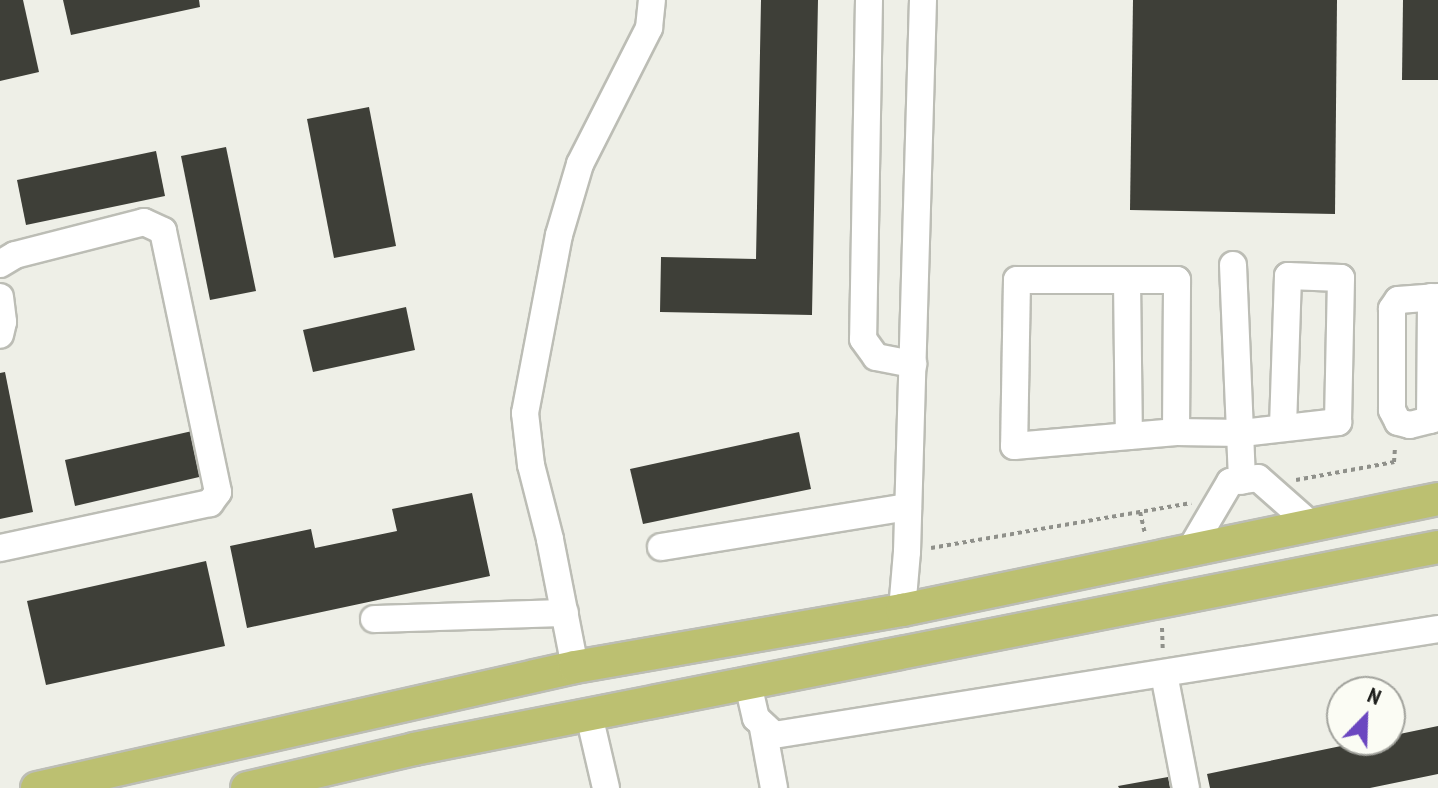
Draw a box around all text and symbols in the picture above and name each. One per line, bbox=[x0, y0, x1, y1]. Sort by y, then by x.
north arrow bbox=[1326, 676, 1406, 756]
text: N bbox=[1364, 681, 1386, 711]

